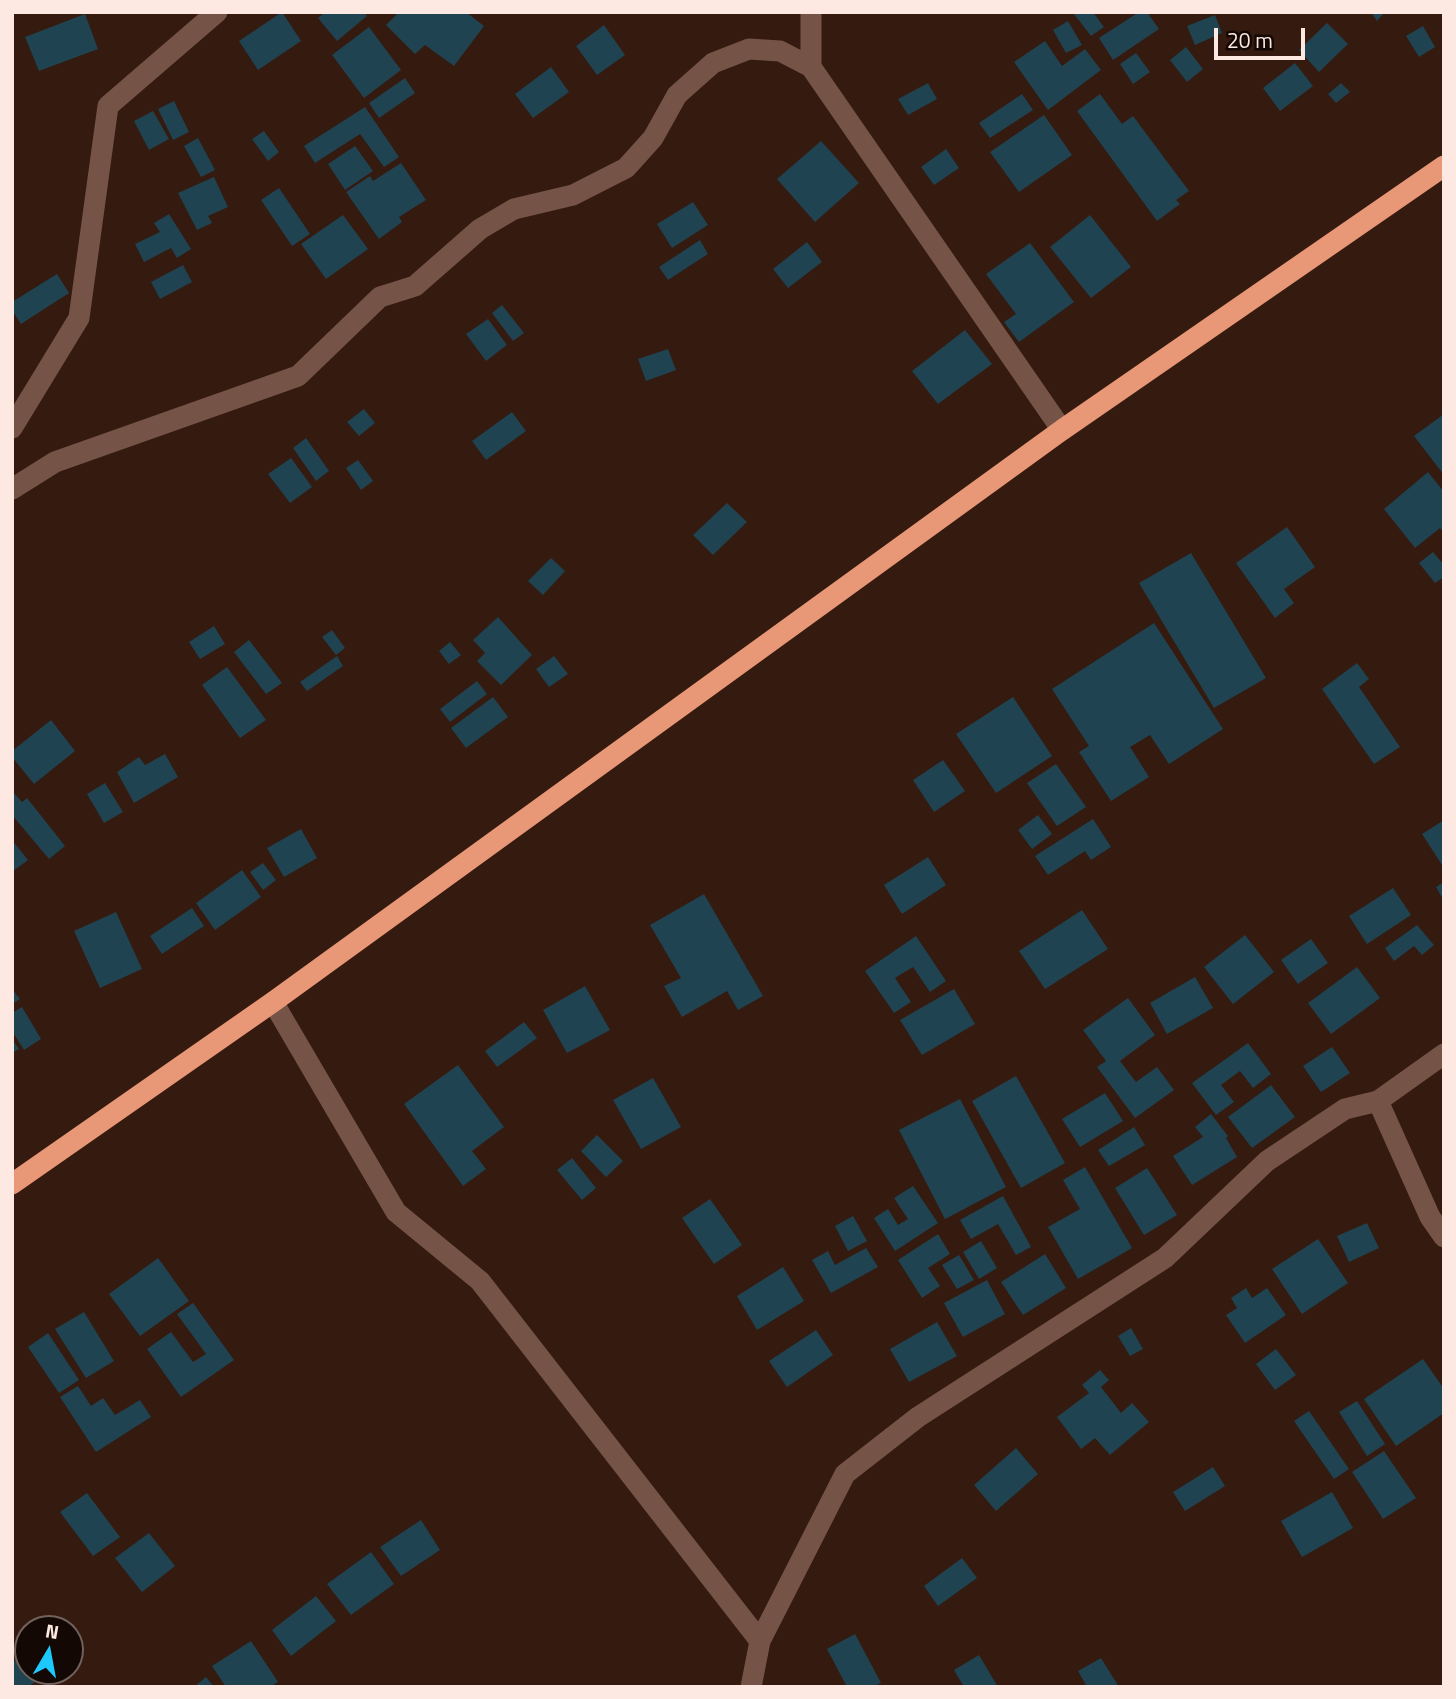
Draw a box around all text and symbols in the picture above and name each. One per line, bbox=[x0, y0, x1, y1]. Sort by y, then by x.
scale bar bbox=[1218, 14, 1309, 58]
text: 20 m bbox=[1227, 24, 1273, 56]
north arrow bbox=[14, 1615, 84, 1685]
text: N bbox=[43, 1615, 61, 1646]

